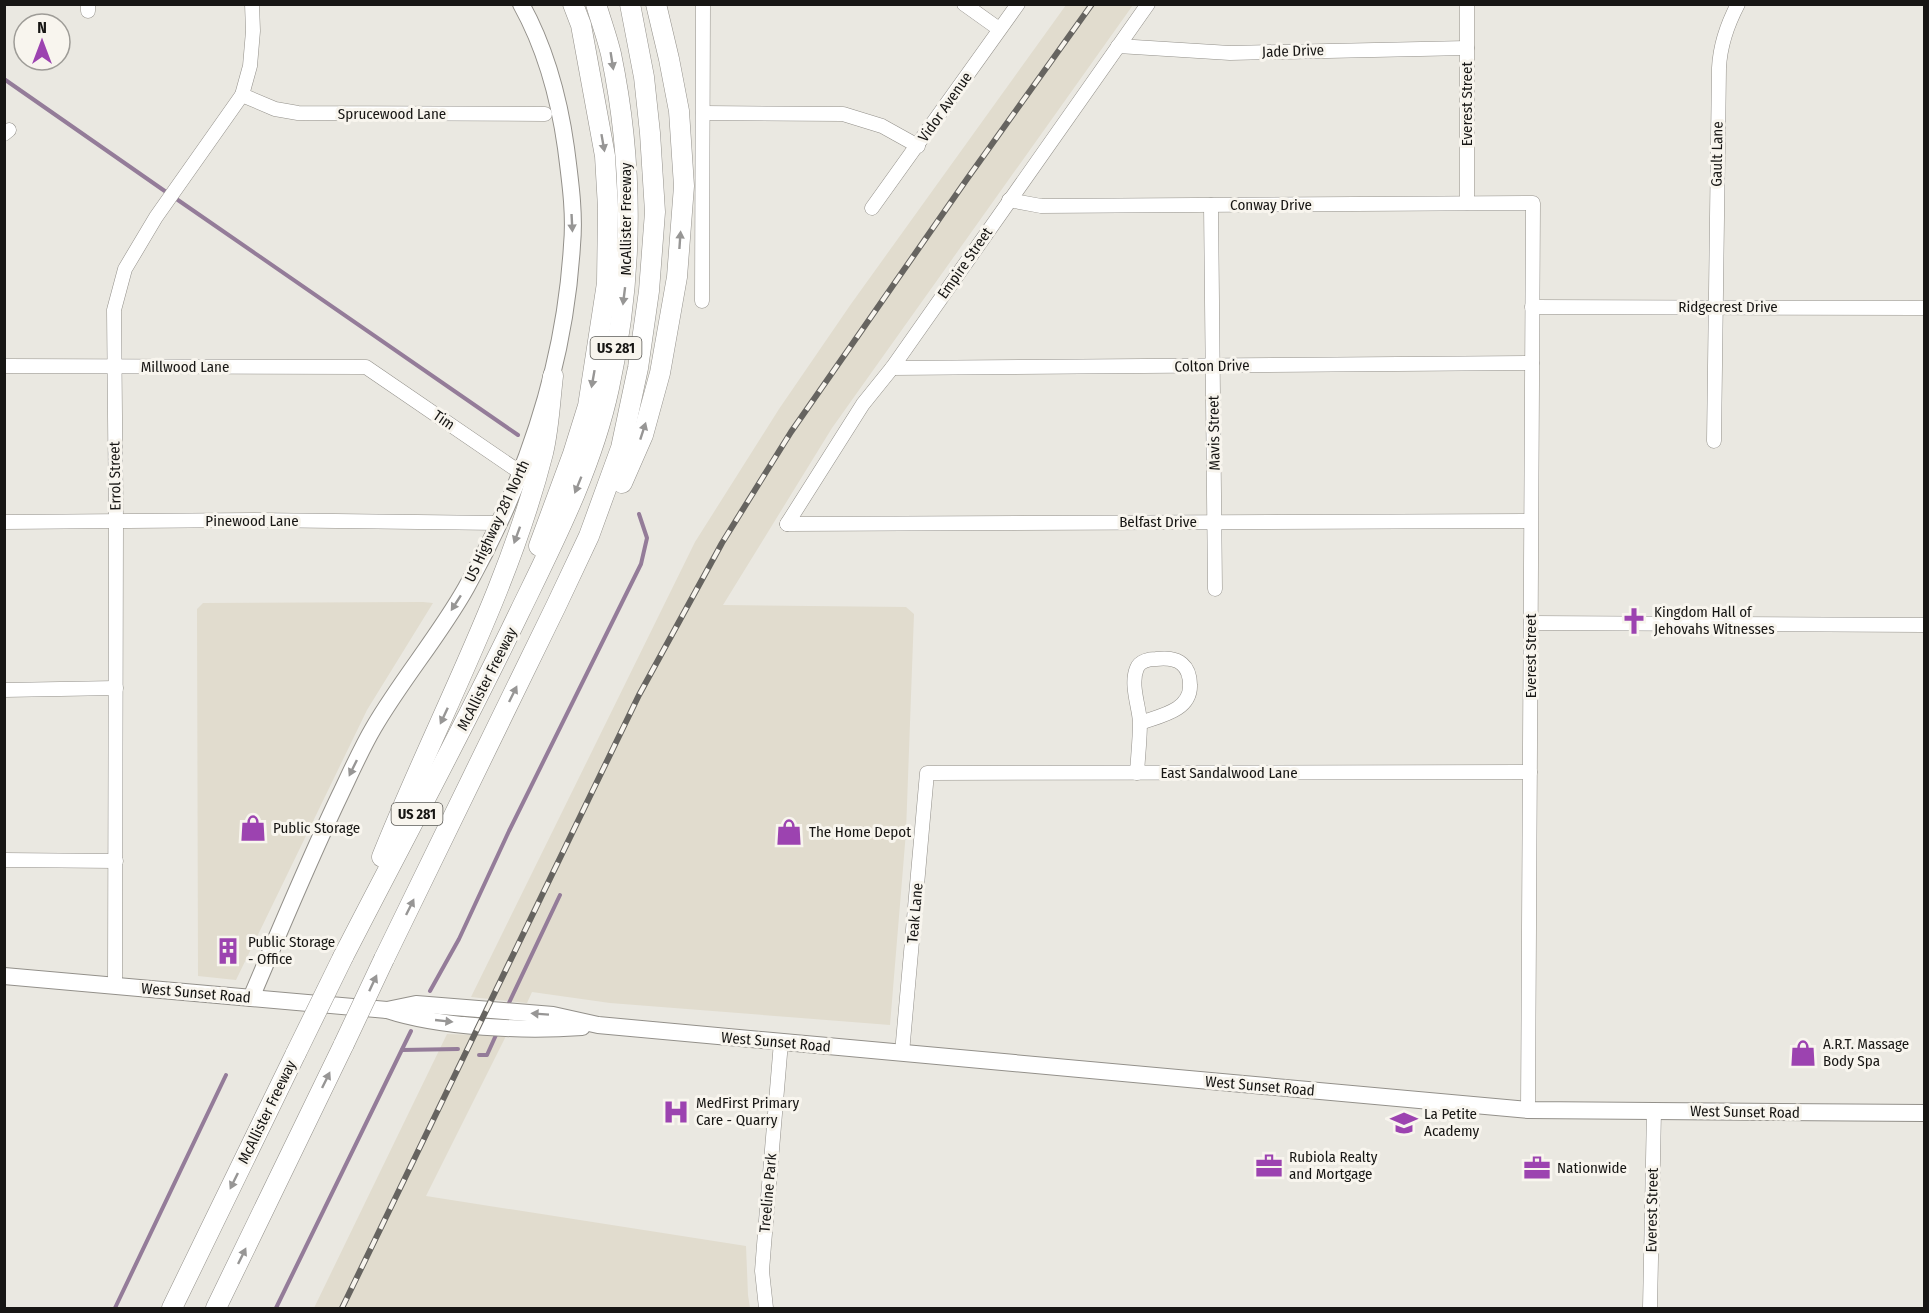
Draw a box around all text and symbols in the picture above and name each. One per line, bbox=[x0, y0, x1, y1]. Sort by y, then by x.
north arrow bbox=[12, 12, 72, 72]
text: N bbox=[37, 18, 47, 37]
street label: Jade Drive bbox=[1262, 41, 1324, 61]
one-way arrow bbox=[607, 51, 616, 70]
street label: Everest Street bbox=[1458, 62, 1476, 146]
street label: Vidor Avenue bbox=[914, 69, 976, 145]
street label: Sprucewood Lane bbox=[338, 105, 446, 123]
street label: Gault Lane bbox=[1707, 121, 1727, 187]
one-way arrow bbox=[599, 134, 608, 153]
street label: McAllister Freeway bbox=[617, 162, 635, 276]
street label: Conway Drive bbox=[1230, 196, 1312, 214]
one-way arrow bbox=[567, 213, 576, 232]
street label: Empire Street bbox=[934, 224, 996, 302]
one-way arrow bbox=[675, 231, 685, 250]
one-way arrow bbox=[619, 287, 629, 306]
street label: Ridgecrest Drive bbox=[1678, 298, 1778, 316]
road number: US 281 bbox=[590, 337, 642, 359]
street label: Colton Drive bbox=[1174, 356, 1250, 376]
street label: Millwood Lane bbox=[141, 358, 229, 376]
one-way arrow bbox=[588, 370, 597, 389]
street label: Mavis Street bbox=[1204, 395, 1224, 471]
street label: Tim bbox=[430, 406, 458, 434]
one-way arrow bbox=[639, 422, 648, 440]
street label: Errol Street bbox=[105, 441, 125, 511]
street label: US Highway 281 North bbox=[461, 457, 533, 585]
one-way arrow bbox=[573, 477, 583, 495]
street label: Pinewood Lane bbox=[205, 512, 299, 530]
street label: Belfast Drive bbox=[1119, 513, 1197, 531]
one-way arrow bbox=[511, 526, 521, 544]
one-way arrow bbox=[451, 595, 462, 611]
place label: Kingdom Hall of Jehovahs Witnesses bbox=[1654, 603, 1775, 638]
church icon: Kingdom Hall of Jehovahs Witnesses bbox=[1619, 606, 1649, 636]
street label: Everest Street bbox=[1522, 614, 1540, 698]
street label: McAllister Freeway bbox=[453, 624, 521, 733]
one-way arrow bbox=[509, 685, 518, 702]
one-way arrow bbox=[439, 707, 448, 724]
one-way arrow bbox=[348, 760, 358, 777]
street label: East Sandalwood Lane bbox=[1160, 764, 1298, 782]
road number: US 281 bbox=[392, 803, 442, 825]
shop icon: Public Storage bbox=[238, 813, 268, 843]
shop icon: The Home Depot bbox=[774, 817, 804, 847]
place label: Public Storage bbox=[273, 819, 360, 837]
place label: The Home Depot bbox=[809, 823, 911, 841]
street label: Teak Lane bbox=[903, 882, 927, 944]
one-way arrow bbox=[405, 898, 414, 915]
place label: Public Storage - Office bbox=[248, 933, 335, 968]
building icon: Public Storage - Office bbox=[213, 936, 243, 966]
one-way arrow bbox=[368, 974, 377, 991]
street label: West Sunset Road bbox=[140, 979, 252, 1007]
one-way arrow bbox=[531, 1010, 550, 1019]
one-way arrow bbox=[434, 1016, 453, 1026]
street label: West Sunset Road bbox=[720, 1028, 832, 1056]
place label: A.R.T. Massage Body Spa bbox=[1823, 1035, 1909, 1070]
shop icon: A.R.T. Massage Body Spa bbox=[1788, 1038, 1818, 1068]
street label: McAllister Freeway bbox=[234, 1057, 300, 1167]
one-way arrow bbox=[322, 1072, 331, 1089]
street label: West Sunset Road bbox=[1204, 1072, 1316, 1100]
place label: MedFirst Primary Care - Quarry bbox=[696, 1094, 800, 1129]
hospital icon: MedFirst Primary Care - Quarry bbox=[661, 1097, 691, 1127]
street label: West Sunset Road bbox=[1690, 1102, 1800, 1122]
place label: La Petite Academy bbox=[1424, 1105, 1479, 1140]
school or university icon: La Petite Academy bbox=[1389, 1108, 1419, 1138]
place label: Rubiola Realty and Mortgage bbox=[1289, 1148, 1378, 1183]
office icon: Rubiola Realty and Mortgage bbox=[1254, 1151, 1284, 1181]
street label: Treeline Park bbox=[756, 1153, 780, 1233]
office icon: Nationwide bbox=[1522, 1153, 1552, 1183]
place label: Nationwide bbox=[1557, 1159, 1627, 1177]
street label: Everest Street bbox=[1642, 1167, 1662, 1253]
one-way arrow bbox=[229, 1172, 239, 1190]
one-way arrow bbox=[237, 1247, 246, 1264]

